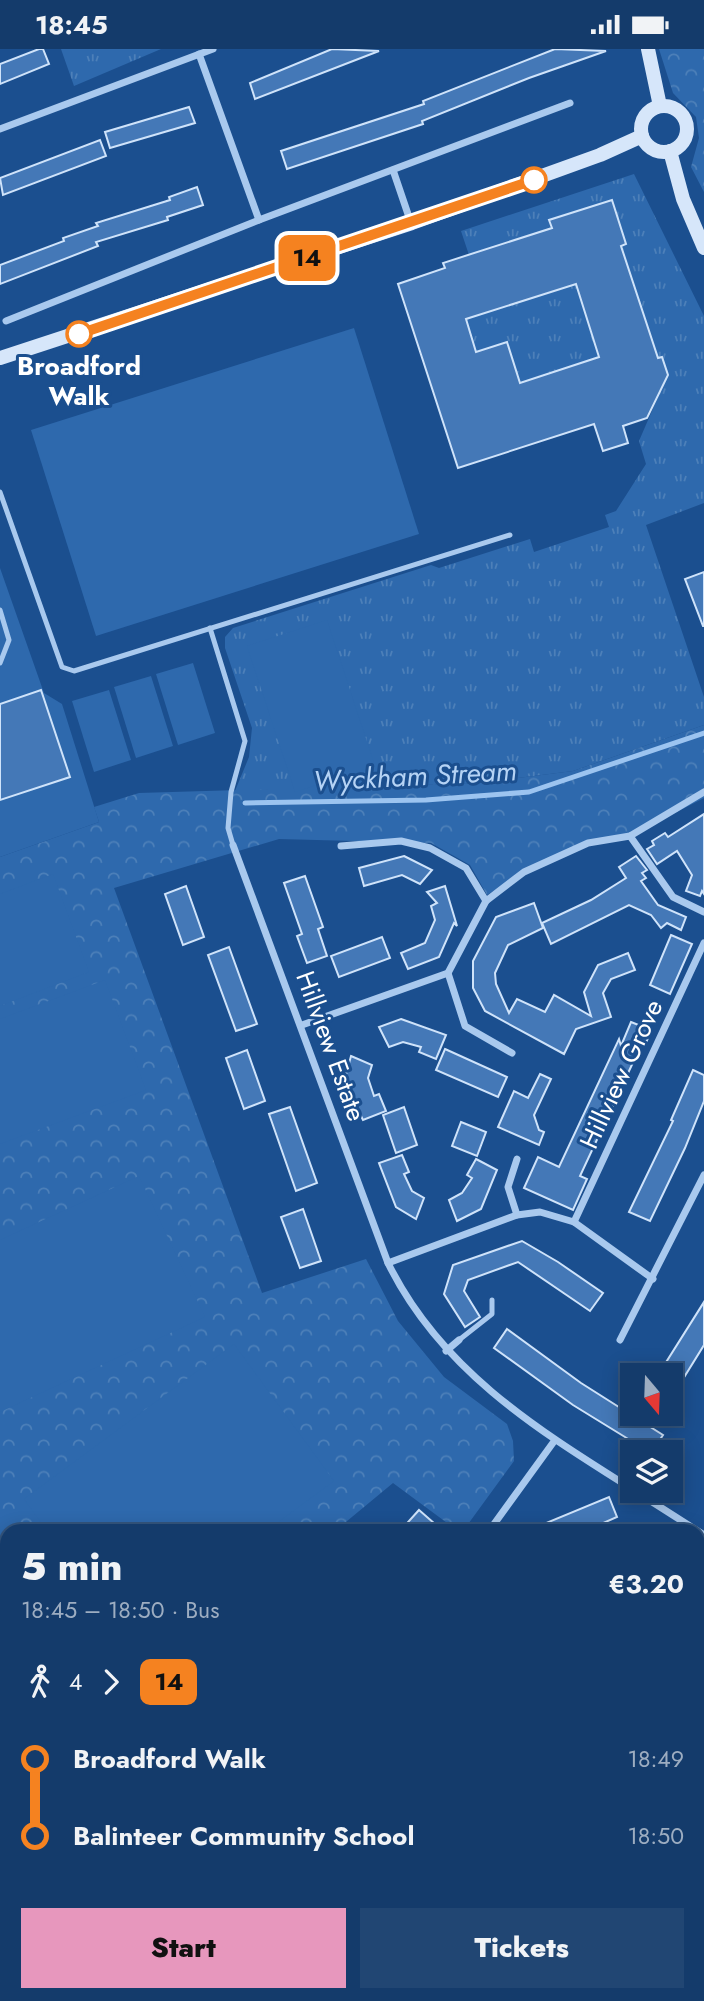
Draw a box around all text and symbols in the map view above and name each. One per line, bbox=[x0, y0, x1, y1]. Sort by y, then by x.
text: 18:45 bbox=[35, 6, 108, 44]
unlabelled marker bbox=[521, 167, 547, 193]
line badge: 14 bbox=[276, 235, 338, 281]
text: 14 bbox=[293, 240, 321, 275]
marker: Broadford Walk bbox=[66, 321, 92, 347]
place label: Broadford Walk bbox=[17, 347, 141, 415]
water label: Wyckham Stream bbox=[312, 750, 518, 802]
street label: Hillview Estate bbox=[286, 966, 376, 1126]
street label: Hillview Grove bbox=[570, 993, 672, 1155]
north arrow bbox=[620, 1363, 682, 1426]
map controls bbox=[620, 1363, 683, 1503]
button: layers bbox=[620, 1440, 683, 1503]
text: 5 min bbox=[21, 1539, 123, 1594]
text: €3.20 bbox=[609, 1565, 684, 1603]
text: 18:45 – 18:50 · Bus bbox=[21, 1593, 219, 1627]
icon: walk bbox=[21, 1663, 59, 1701]
icon: forward bbox=[92, 1663, 130, 1701]
text: 14 bbox=[154, 1664, 183, 1699]
text: 4 bbox=[69, 1665, 82, 1699]
text: Broadford Walk bbox=[73, 1740, 266, 1778]
text: 18:49 bbox=[628, 1742, 684, 1776]
text: Balinteer Community School bbox=[73, 1817, 414, 1855]
text: 18:50 bbox=[627, 1819, 684, 1853]
button: Start bbox=[21, 1908, 346, 1988]
button: Tickets bbox=[360, 1908, 684, 1988]

